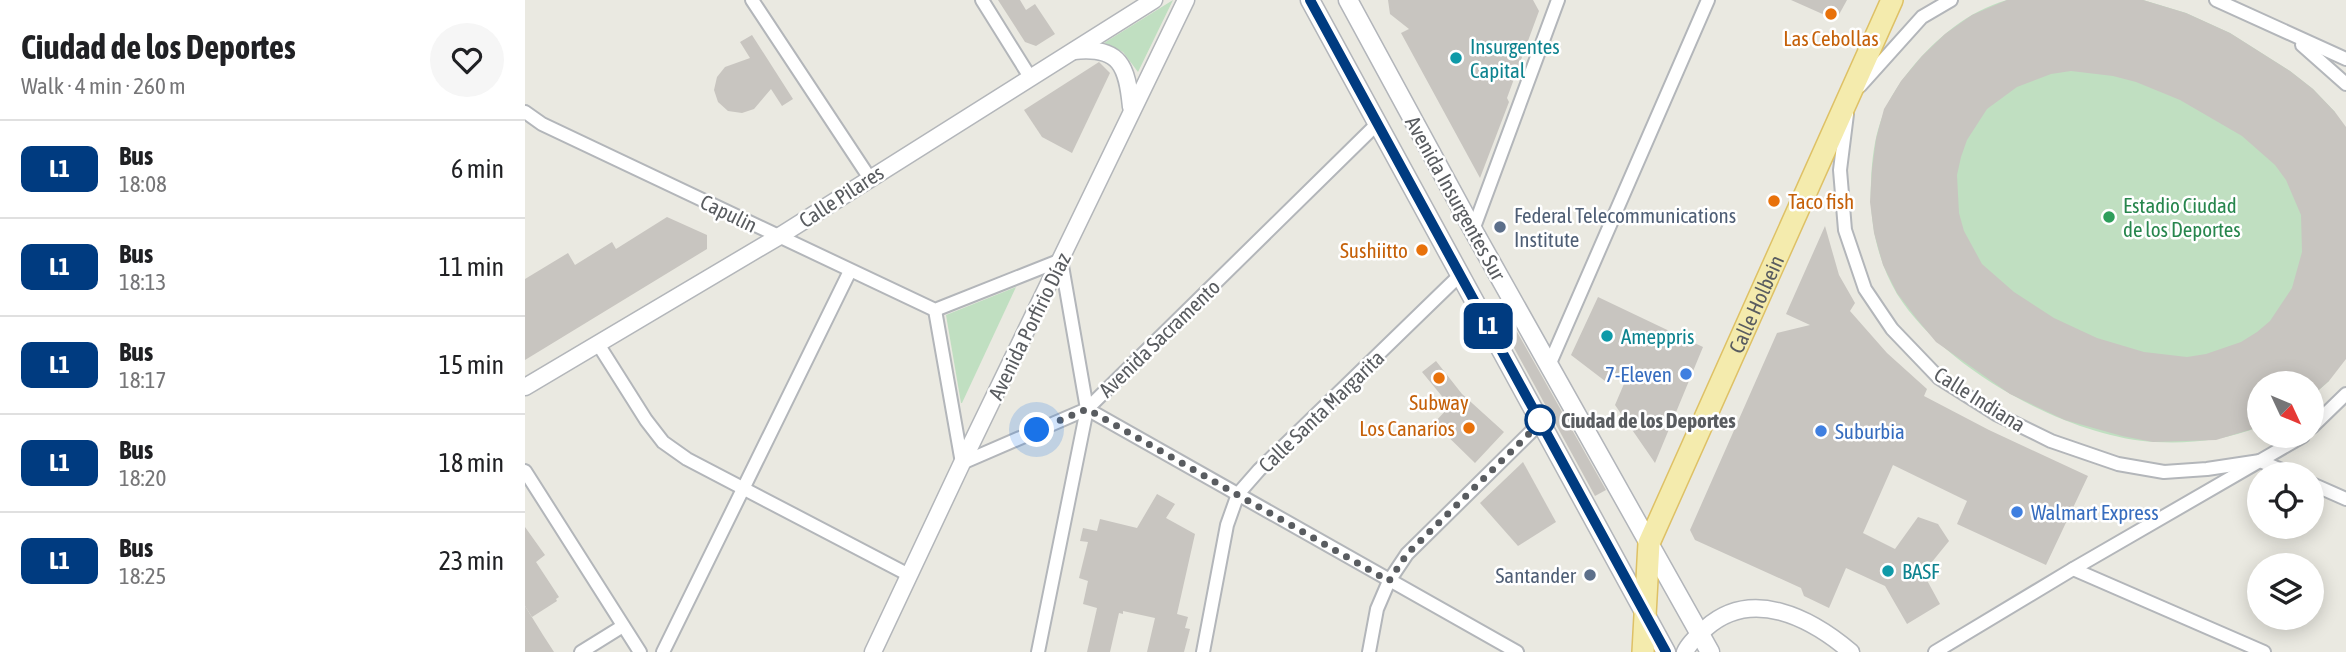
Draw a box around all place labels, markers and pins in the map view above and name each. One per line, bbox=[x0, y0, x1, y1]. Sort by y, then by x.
marker: Las Cebollas bbox=[1823, 6, 1839, 22]
place label: Las Cebollas bbox=[1783, 26, 1879, 50]
place label: Insurgentes Capital bbox=[1470, 34, 1560, 82]
marker: Insurgentes Capital bbox=[1448, 50, 1464, 66]
place label: Taco fish bbox=[1788, 189, 1854, 213]
marker: Taco fish bbox=[1766, 193, 1782, 209]
place label: Estadio Ciudad de los Deportes bbox=[2123, 193, 2241, 241]
place label: Federal Telecommunications Institute bbox=[1514, 203, 1736, 251]
marker: Estadio Ciudad de los Deportes bbox=[2101, 209, 2117, 225]
marker: Federal Telecommunications Institute bbox=[1492, 219, 1508, 235]
place label: Sushiitto bbox=[1340, 238, 1408, 262]
marker: Sushiitto bbox=[1414, 242, 1430, 258]
place label: Ameppris bbox=[1621, 324, 1694, 348]
marker: Ameppris bbox=[1599, 328, 1615, 344]
place label: 7-Eleven bbox=[1605, 362, 1672, 386]
marker: 7-Eleven bbox=[1678, 366, 1694, 382]
marker: Subway bbox=[1431, 370, 1447, 386]
place label: Subway bbox=[1409, 390, 1469, 414]
marker: Ciudad de los Deportes bbox=[1525, 405, 1555, 435]
place label: Ciudad de los Deportes bbox=[1561, 408, 1736, 432]
place label: Los Canarios bbox=[1359, 416, 1455, 440]
place label: Suburbia bbox=[1835, 419, 1905, 443]
marker: Los Canarios bbox=[1461, 420, 1477, 436]
marker: Suburbia bbox=[1813, 423, 1829, 439]
place label: Walmart Express bbox=[2031, 500, 2159, 524]
marker: Walmart Express bbox=[2009, 504, 2025, 520]
place label: BASF bbox=[1902, 559, 1940, 583]
place label: Santander bbox=[1496, 563, 1577, 587]
marker: BASF bbox=[1880, 563, 1896, 579]
marker: Santander bbox=[1582, 567, 1598, 583]

